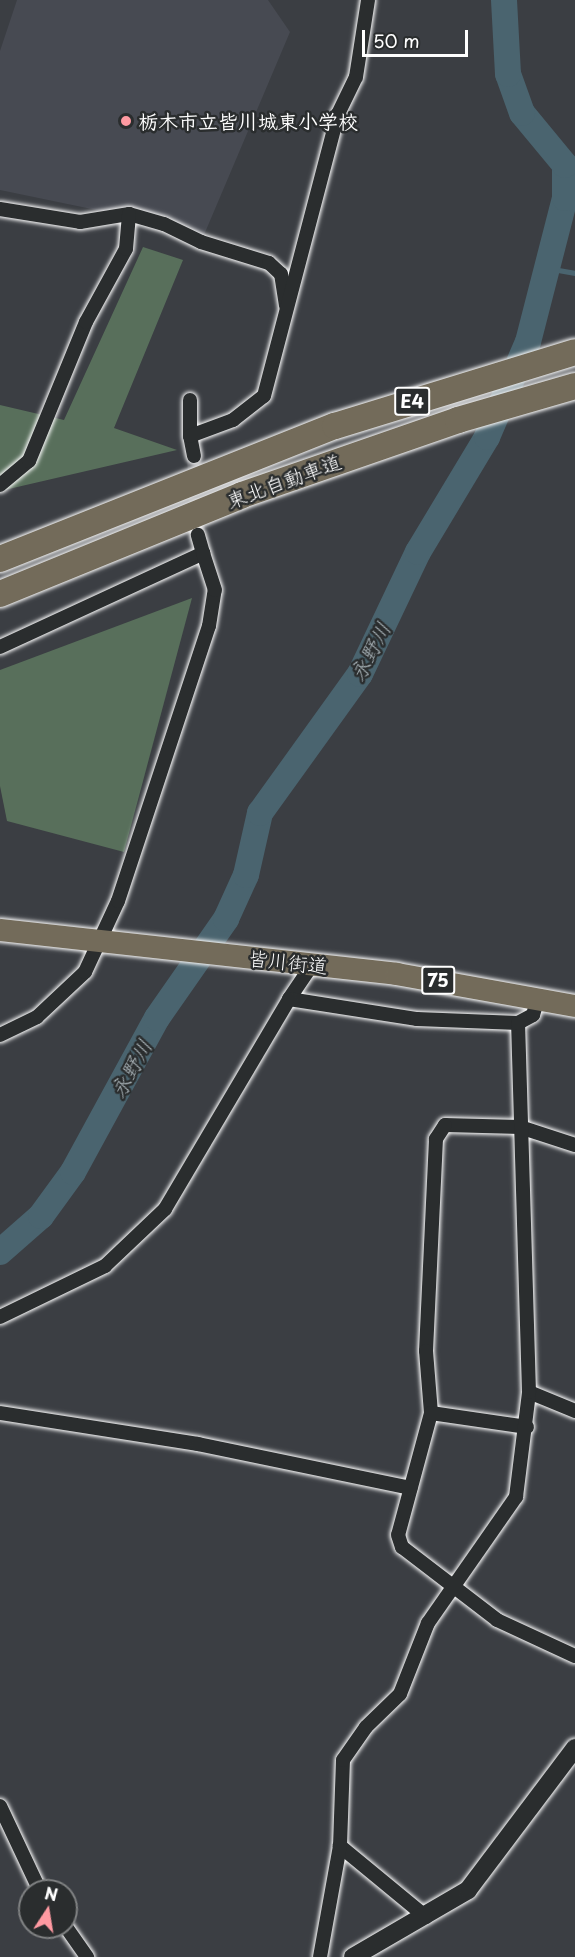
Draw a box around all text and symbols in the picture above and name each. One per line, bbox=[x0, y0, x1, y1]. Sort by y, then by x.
scale bar bbox=[365, 18, 472, 56]
text: 50 m bbox=[373, 27, 420, 54]
place label: 栃木市立皆川城東小学校 bbox=[138, 109, 358, 133]
marker: 栃木市立皆川城東小学校 bbox=[119, 114, 133, 128]
road number: E4 bbox=[394, 386, 430, 416]
street label: 東北自動車道 bbox=[224, 449, 344, 513]
water label: 永野川 bbox=[343, 617, 395, 685]
street label: 皆川街道 bbox=[247, 946, 329, 978]
road number: 75 bbox=[420, 965, 456, 995]
water label: 永野川 bbox=[104, 1034, 156, 1102]
north arrow bbox=[18, 1879, 78, 1939]
text: N bbox=[43, 1880, 60, 1906]

